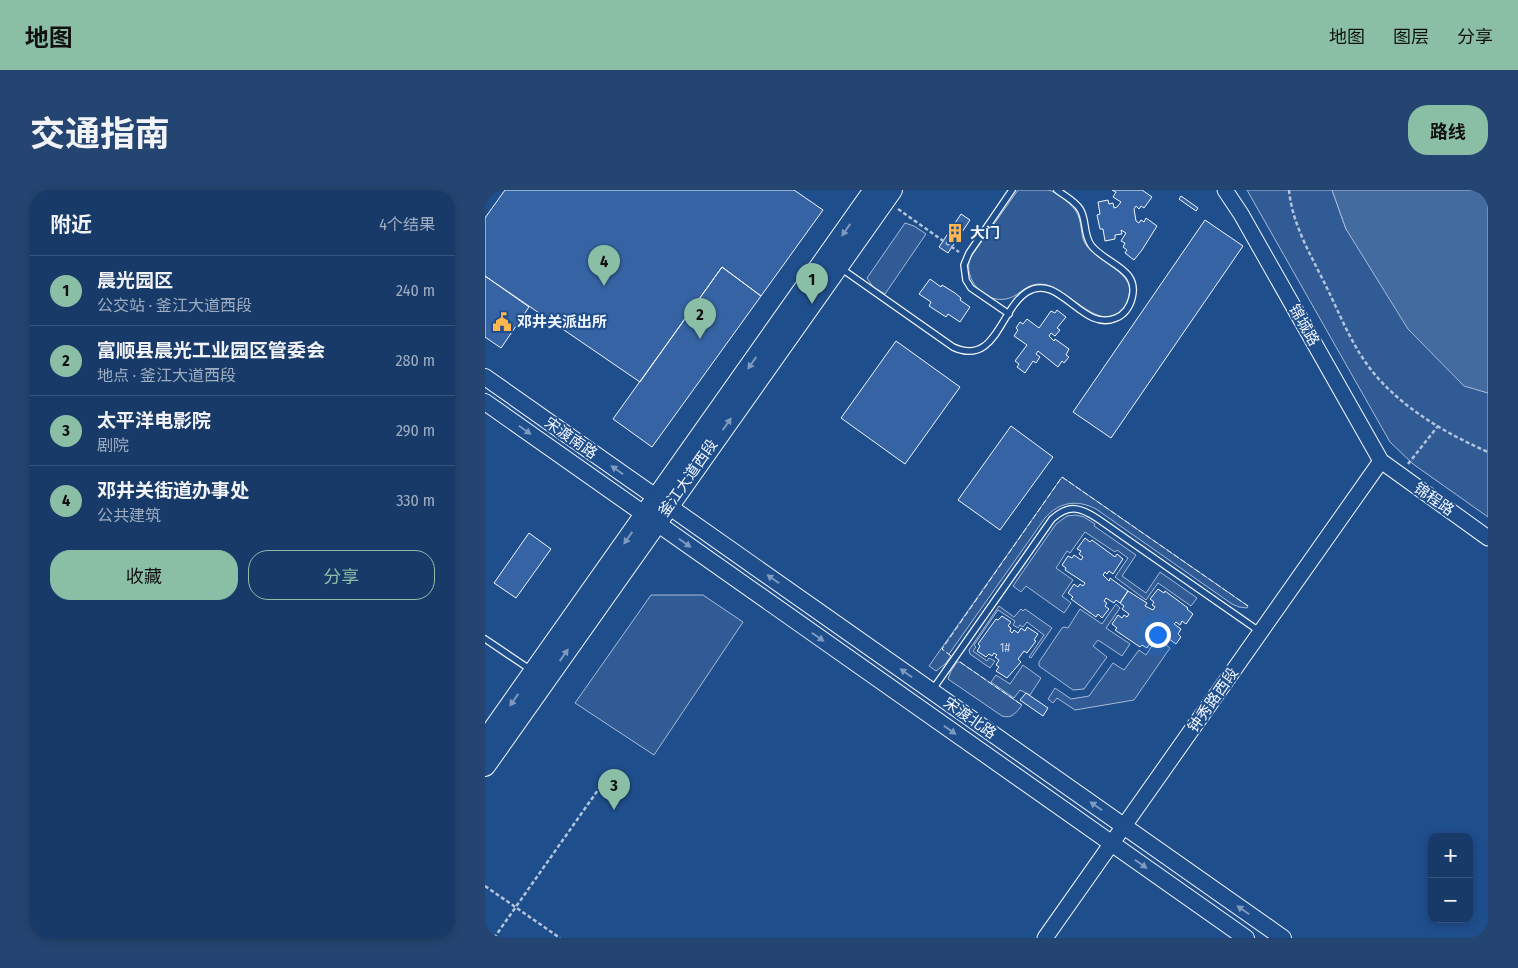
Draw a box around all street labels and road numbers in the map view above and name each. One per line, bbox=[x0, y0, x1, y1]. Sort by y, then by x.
street label: 锦城路 bbox=[1285, 301, 1323, 349]
street label: 宋渡南路 bbox=[541, 413, 601, 463]
street label: 釜江大道西段 bbox=[655, 436, 721, 520]
street label: 锦程路 bbox=[1410, 479, 1458, 519]
street label: 钟秀路西段 bbox=[1184, 664, 1242, 736]
street label: 宋渡北路 bbox=[940, 693, 1000, 743]

